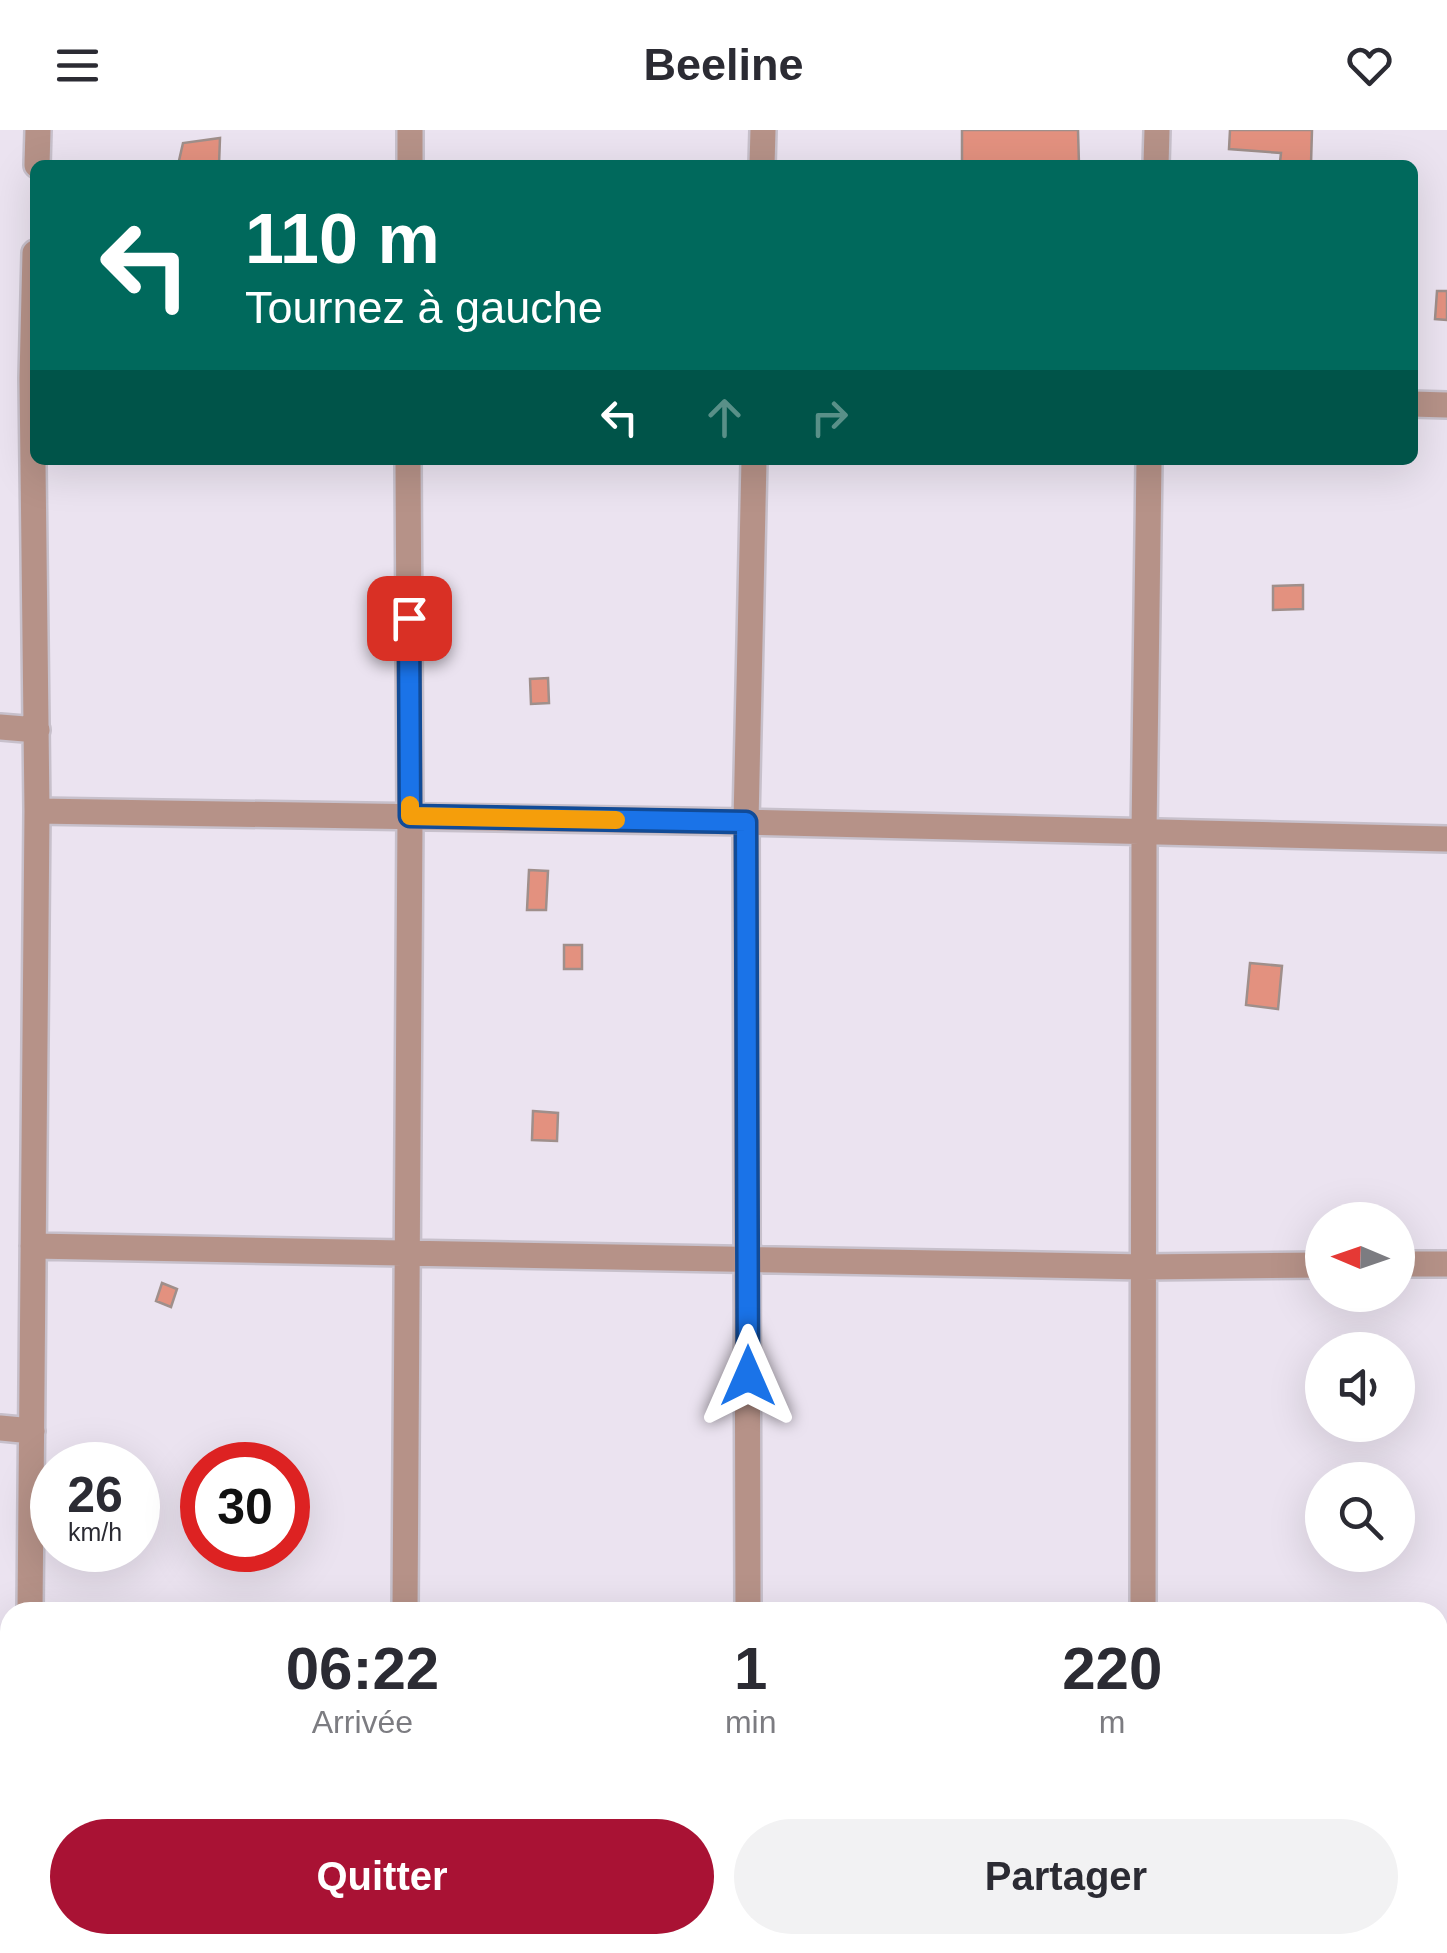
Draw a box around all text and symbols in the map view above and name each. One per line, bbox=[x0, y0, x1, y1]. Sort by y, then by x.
icon: menu bbox=[50, 38, 105, 93]
icon: heart bbox=[1342, 38, 1397, 93]
text: Beeline bbox=[643, 39, 804, 90]
icon: left bbox=[80, 200, 210, 330]
text: 110 m bbox=[245, 200, 440, 278]
text: Tournez à gauche bbox=[245, 282, 603, 333]
icon: left bbox=[592, 390, 647, 445]
icon: ahead bbox=[697, 390, 752, 445]
icon: right bbox=[802, 390, 857, 445]
pin bbox=[367, 576, 452, 661]
icon: arrive bbox=[382, 591, 437, 646]
north arrow bbox=[1305, 1202, 1415, 1312]
map controls bbox=[1305, 1202, 1415, 1572]
position arrow bbox=[696, 1324, 800, 1428]
button: sound bbox=[1305, 1332, 1415, 1442]
speed limit sign: 30 bbox=[180, 1442, 310, 1572]
button: search bbox=[1305, 1462, 1415, 1572]
text: 26 bbox=[67, 1467, 123, 1523]
text: km/h bbox=[68, 1518, 122, 1546]
text: 06:22 bbox=[286, 1635, 439, 1702]
text: 1 bbox=[734, 1635, 767, 1702]
text: 220 bbox=[1062, 1635, 1162, 1702]
text: Arrivée bbox=[312, 1704, 413, 1740]
text: min bbox=[725, 1704, 776, 1740]
text: m bbox=[1099, 1704, 1126, 1740]
button: Quitter bbox=[50, 1819, 714, 1934]
button: Partager bbox=[734, 1819, 1398, 1934]

